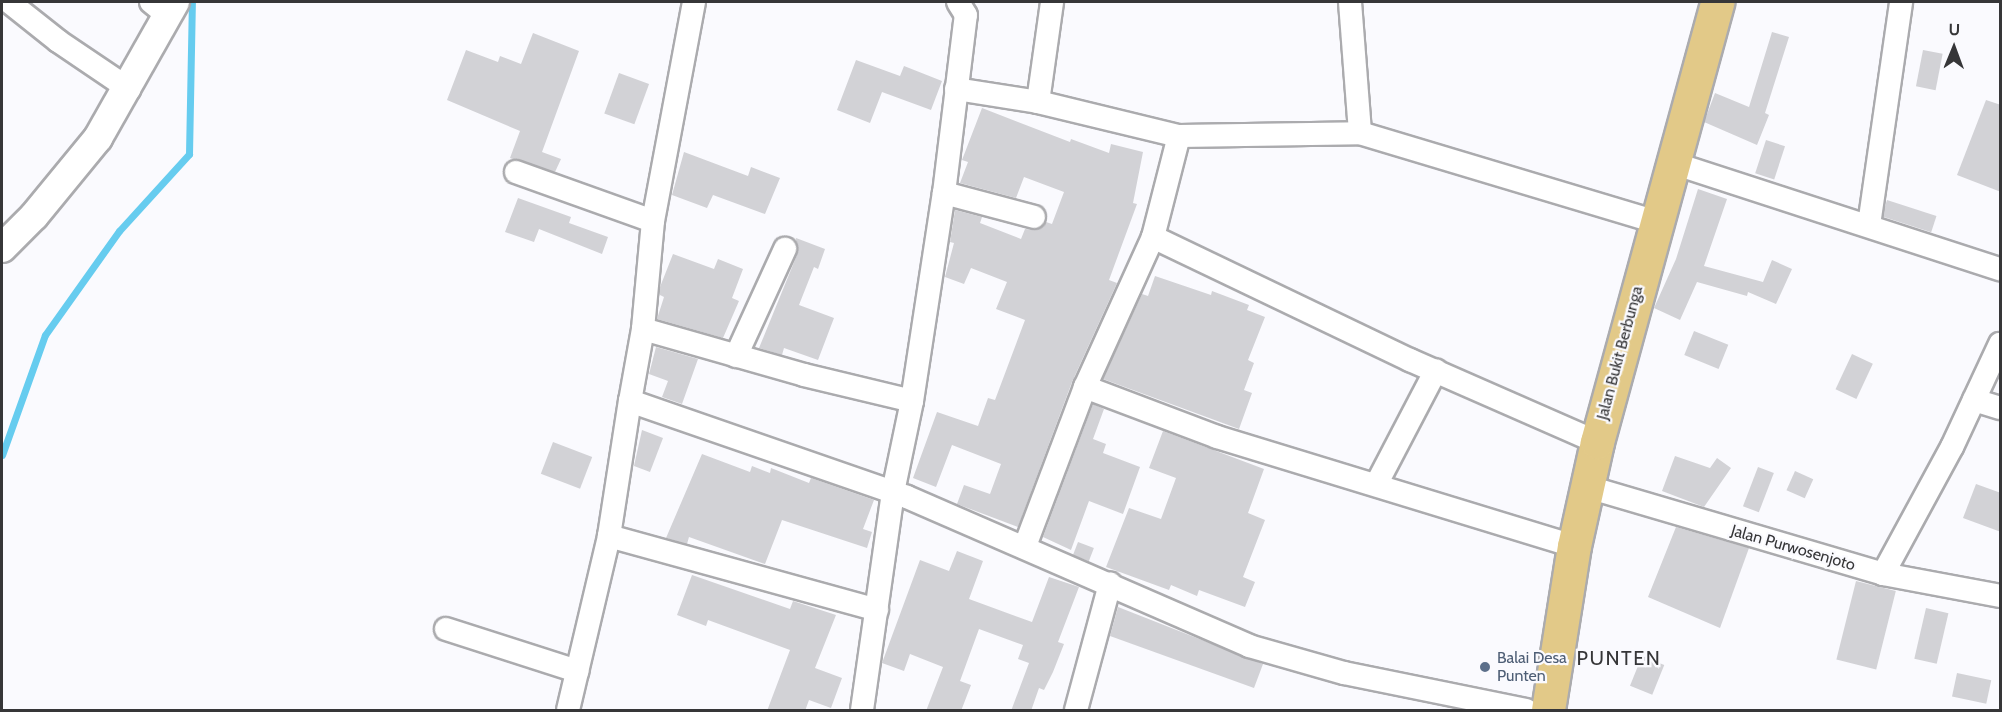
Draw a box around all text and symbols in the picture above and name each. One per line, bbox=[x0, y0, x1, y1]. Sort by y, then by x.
north arrow bbox=[1924, 18, 1984, 78]
text: U bbox=[1948, 20, 1960, 39]
street label: Jalan Bukit Berbunga bbox=[1593, 284, 1647, 422]
street label: Jalan Purwosenjoto bbox=[1729, 521, 1857, 575]
district label: PUNTEN bbox=[1577, 646, 1661, 670]
place label: Balai Desa Punten bbox=[1497, 648, 1567, 686]
marker: Balai Desa Punten bbox=[1478, 660, 1492, 674]

